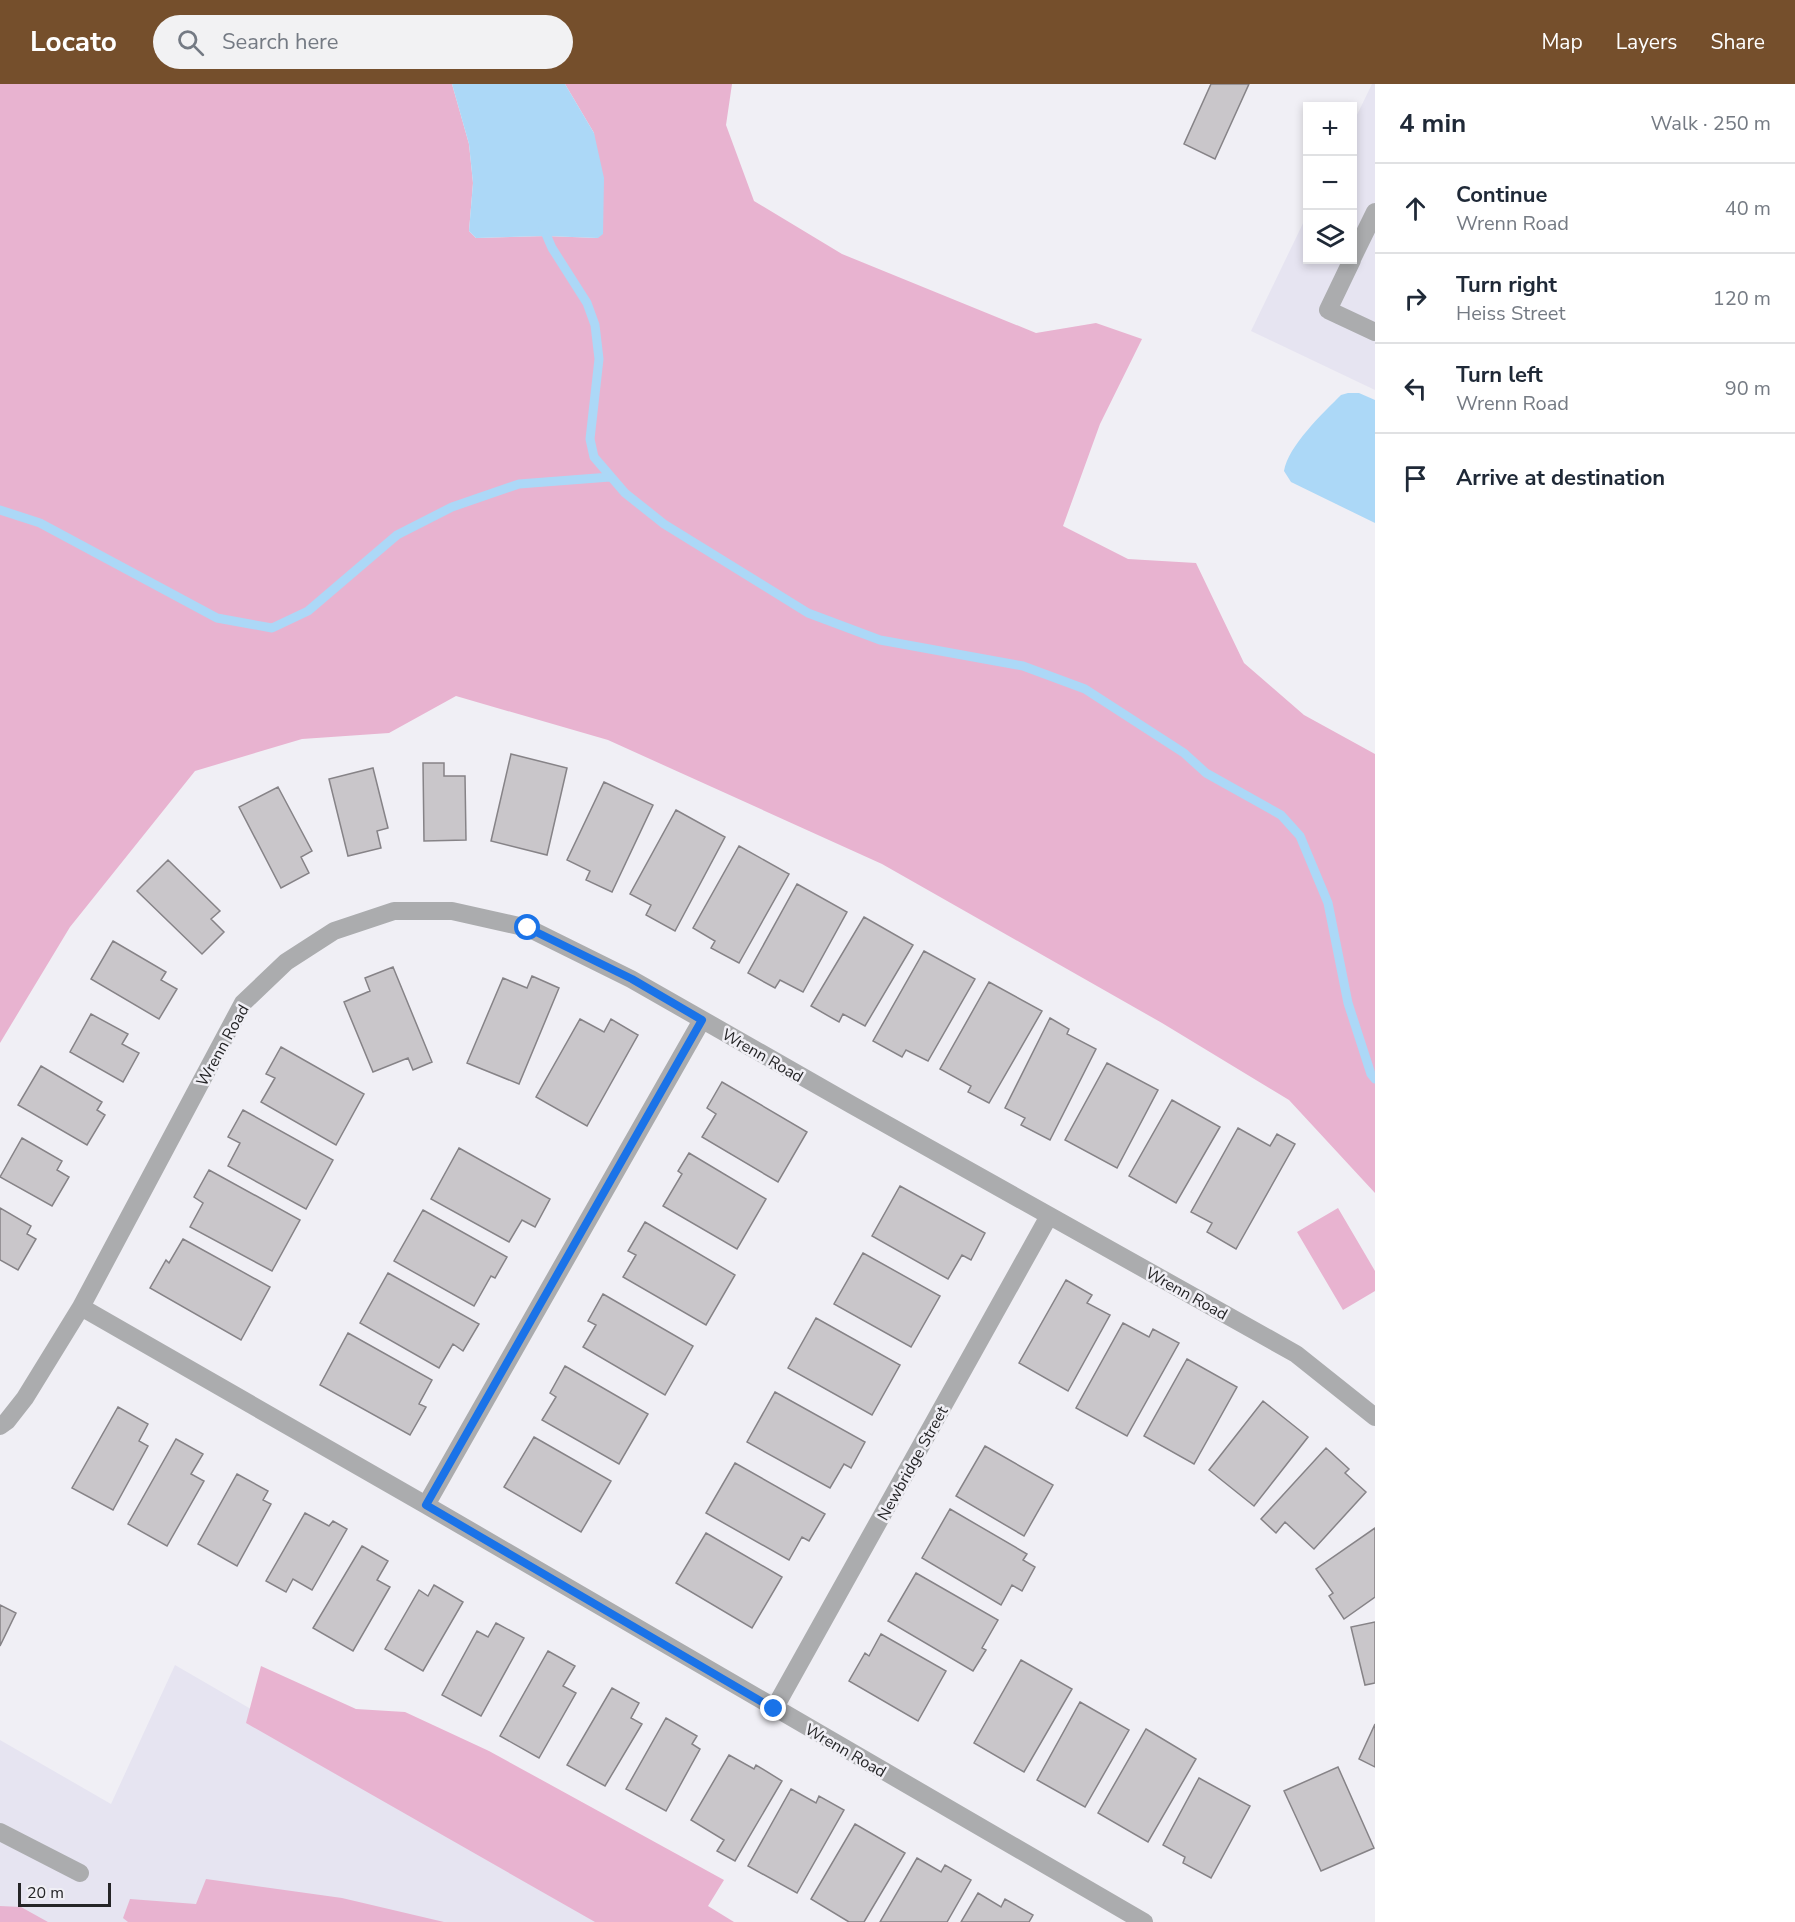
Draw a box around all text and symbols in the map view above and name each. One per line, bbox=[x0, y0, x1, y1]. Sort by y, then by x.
search box bbox=[153, 15, 573, 69]
text: Locato bbox=[30, 23, 117, 61]
icon: search bbox=[174, 26, 207, 59]
text: Search here bbox=[222, 27, 339, 57]
text: Map bbox=[1541, 28, 1583, 56]
text: Layers bbox=[1616, 28, 1677, 56]
text: Share bbox=[1710, 28, 1765, 56]
map controls bbox=[1303, 102, 1357, 264]
button: + bbox=[1303, 102, 1357, 156]
text: 4 min bbox=[1399, 106, 1466, 141]
text: Walk · 250 m bbox=[1651, 110, 1771, 137]
button: − bbox=[1303, 156, 1357, 210]
text: Continue bbox=[1456, 180, 1547, 210]
icon: ahead bbox=[1399, 192, 1432, 225]
text: 40 m bbox=[1725, 195, 1771, 222]
button: layers bbox=[1303, 210, 1357, 264]
text: Wrenn Road bbox=[1456, 210, 1569, 237]
text: Turn right bbox=[1456, 270, 1557, 300]
icon: right bbox=[1399, 282, 1432, 315]
text: 120 m bbox=[1713, 285, 1771, 312]
text: Heiss Street bbox=[1456, 300, 1565, 327]
text: Turn left bbox=[1456, 360, 1543, 390]
icon: left bbox=[1399, 372, 1432, 405]
text: 90 m bbox=[1725, 375, 1771, 402]
text: Wrenn Road bbox=[1456, 390, 1569, 417]
icon: arrive bbox=[1399, 462, 1432, 495]
text: Arrive at destination bbox=[1456, 463, 1665, 493]
route start bbox=[514, 914, 540, 940]
street label: Wrenn Road bbox=[191, 1001, 254, 1090]
street label: Wrenn Road bbox=[718, 1024, 807, 1088]
street label: Wrenn Road bbox=[1142, 1262, 1231, 1325]
street label: Newbridge Street bbox=[872, 1402, 954, 1525]
route end bbox=[760, 1695, 786, 1721]
street label: Wrenn Road bbox=[801, 1719, 890, 1783]
scale bar bbox=[18, 1880, 111, 1908]
text: 20 m bbox=[27, 1882, 64, 1904]

